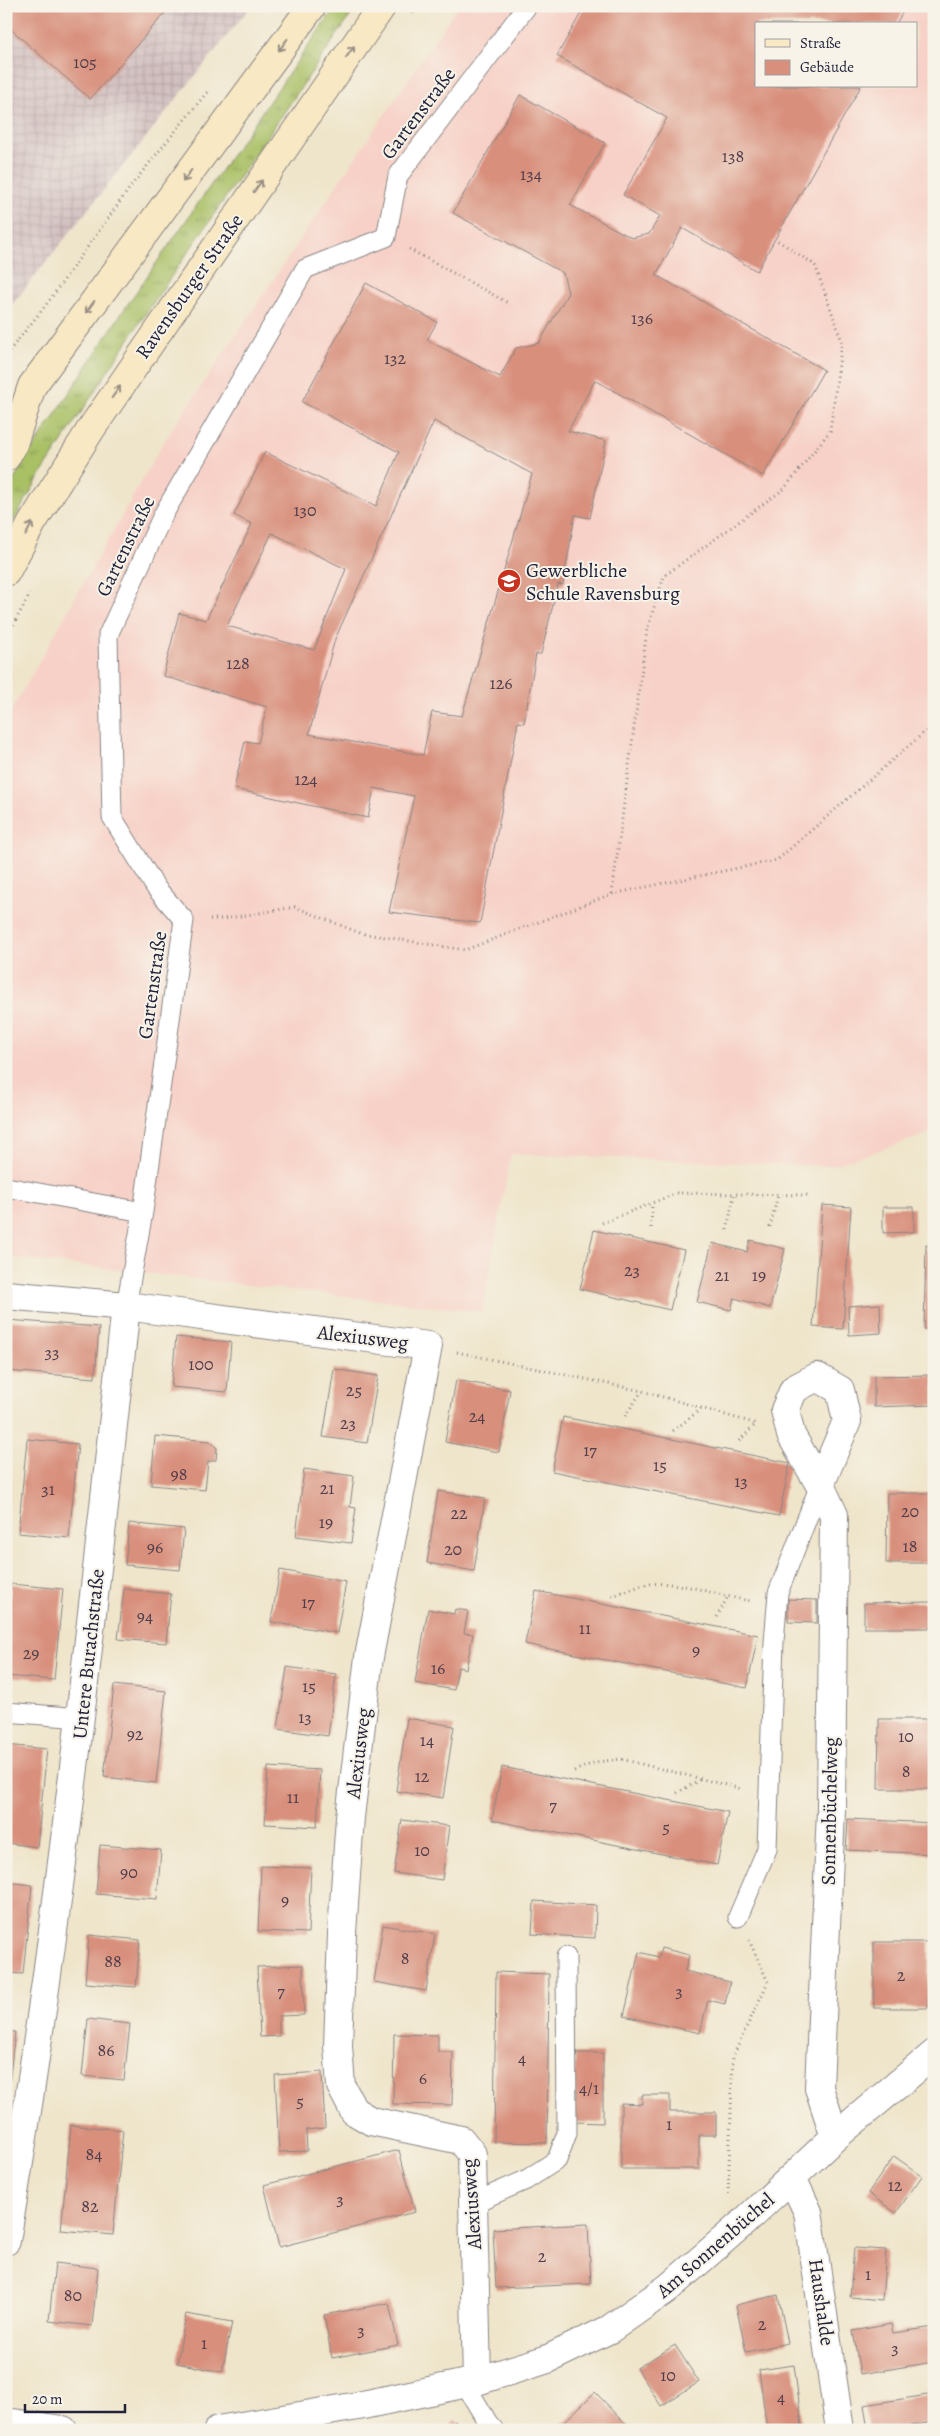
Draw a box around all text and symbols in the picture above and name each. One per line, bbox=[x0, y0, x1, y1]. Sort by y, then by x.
legend bbox=[755, 22, 918, 88]
text: Straße bbox=[800, 33, 841, 53]
one-way arrow bbox=[278, 38, 289, 51]
one-way arrow bbox=[345, 45, 355, 59]
house number: 105 bbox=[73, 50, 97, 74]
text: Gebäude bbox=[800, 57, 854, 77]
street label: Gartenstraße bbox=[375, 62, 462, 165]
house number: 138 bbox=[722, 144, 744, 168]
house number: 134 bbox=[520, 162, 542, 186]
one-way arrow bbox=[182, 169, 192, 183]
one-way arrow bbox=[253, 179, 263, 193]
street label: Ravensburger Straße bbox=[129, 208, 250, 364]
one-way arrow bbox=[85, 300, 95, 314]
house number: 136 bbox=[631, 306, 653, 330]
house number: 132 bbox=[384, 346, 407, 370]
one-way arrow bbox=[111, 385, 121, 399]
street label: Gartenstraße bbox=[89, 491, 161, 601]
house number: 130 bbox=[293, 498, 317, 522]
one-way arrow bbox=[24, 521, 34, 536]
place label: Gewerbliche Schule Ravensburg bbox=[526, 557, 680, 607]
school or university icon: Gewerbliche Schule Ravensburg bbox=[496, 568, 522, 594]
house number: 128 bbox=[226, 651, 250, 675]
house number: 126 bbox=[489, 671, 513, 695]
house number: 124 bbox=[295, 767, 317, 791]
street label: Gartenstraße bbox=[132, 929, 173, 1041]
house number: 23 bbox=[624, 1258, 640, 1282]
house number: 21 bbox=[715, 1263, 729, 1287]
house number: 19 bbox=[752, 1263, 766, 1287]
street label: Alexiusweg bbox=[315, 1318, 410, 1356]
house number: 33 bbox=[45, 1340, 59, 1364]
house number: 100 bbox=[188, 1352, 214, 1376]
house number: 25 bbox=[346, 1378, 362, 1402]
house number: 24 bbox=[469, 1404, 485, 1428]
house number: 23 bbox=[340, 1411, 356, 1435]
house number: 17 bbox=[583, 1438, 597, 1462]
house number: 15 bbox=[653, 1453, 667, 1477]
house number: 98 bbox=[171, 1462, 187, 1486]
house number: 13 bbox=[734, 1469, 748, 1493]
house number: 21 bbox=[320, 1476, 334, 1500]
house number: 31 bbox=[41, 1477, 55, 1501]
house number: 20 bbox=[901, 1499, 919, 1523]
house number: 22 bbox=[450, 1501, 468, 1525]
house number: 19 bbox=[319, 1510, 333, 1534]
house number: 18 bbox=[903, 1534, 917, 1558]
house number: 96 bbox=[147, 1535, 163, 1559]
house number: 20 bbox=[444, 1537, 462, 1561]
street label: Untere Burachstraße bbox=[66, 1568, 111, 1741]
house number: 17 bbox=[301, 1590, 315, 1614]
house number: 94 bbox=[137, 1604, 153, 1628]
house number: 11 bbox=[579, 1616, 591, 1640]
house number: 9 bbox=[692, 1638, 700, 1662]
house number: 29 bbox=[23, 1641, 39, 1665]
house number: 16 bbox=[431, 1656, 445, 1680]
house number: 15 bbox=[302, 1674, 316, 1698]
house number: 13 bbox=[298, 1705, 312, 1729]
street label: Alexiusweg bbox=[339, 1706, 377, 1801]
house number: 92 bbox=[127, 1722, 144, 1746]
house number: 10 bbox=[898, 1724, 914, 1748]
house number: 14 bbox=[420, 1728, 434, 1752]
street label: Sonnenbüchelweg bbox=[815, 1737, 844, 1886]
house number: 8 bbox=[902, 1759, 910, 1783]
house number: 12 bbox=[415, 1764, 430, 1788]
house number: 11 bbox=[287, 1785, 299, 1809]
house number: 7 bbox=[549, 1793, 557, 1817]
house number: 5 bbox=[662, 1815, 670, 1839]
house number: 10 bbox=[414, 1838, 430, 1862]
house number: 90 bbox=[120, 1860, 138, 1884]
house number: 9 bbox=[281, 1888, 289, 1912]
house number: 8 bbox=[401, 1946, 409, 1970]
house number: 88 bbox=[104, 1949, 122, 1973]
house number: 2 bbox=[897, 1963, 906, 1987]
house number: 7 bbox=[277, 1979, 285, 2003]
house number: 3 bbox=[675, 1979, 683, 2003]
house number: 86 bbox=[97, 2038, 115, 2062]
house number: 4 bbox=[518, 2046, 526, 2070]
house number: 6 bbox=[419, 2066, 427, 2090]
house number: 4/1 bbox=[579, 2076, 599, 2100]
house number: 5 bbox=[296, 2089, 304, 2113]
house number: 1 bbox=[666, 2112, 672, 2136]
house number: 84 bbox=[86, 2142, 102, 2166]
street label: Alexiusweg bbox=[455, 2157, 488, 2251]
house number: 12 bbox=[888, 2173, 903, 2197]
house number: 3 bbox=[336, 2187, 344, 2211]
street label: Am Sonnenbüchel bbox=[650, 2187, 780, 2305]
house number: 82 bbox=[81, 2194, 99, 2218]
house number: 2 bbox=[538, 2244, 547, 2268]
street label: Haushalde bbox=[802, 2257, 841, 2347]
house number: 1 bbox=[865, 2262, 871, 2286]
house number: 80 bbox=[64, 2283, 82, 2307]
house number: 2 bbox=[758, 2312, 767, 2336]
house number: 3 bbox=[357, 2318, 365, 2342]
house number: 1 bbox=[201, 2331, 207, 2355]
house number: 3 bbox=[891, 2336, 899, 2360]
house number: 10 bbox=[660, 2363, 676, 2387]
scale bar bbox=[25, 2381, 125, 2413]
house number: 4 bbox=[777, 2385, 785, 2409]
text: 20 m bbox=[32, 2389, 63, 2409]

